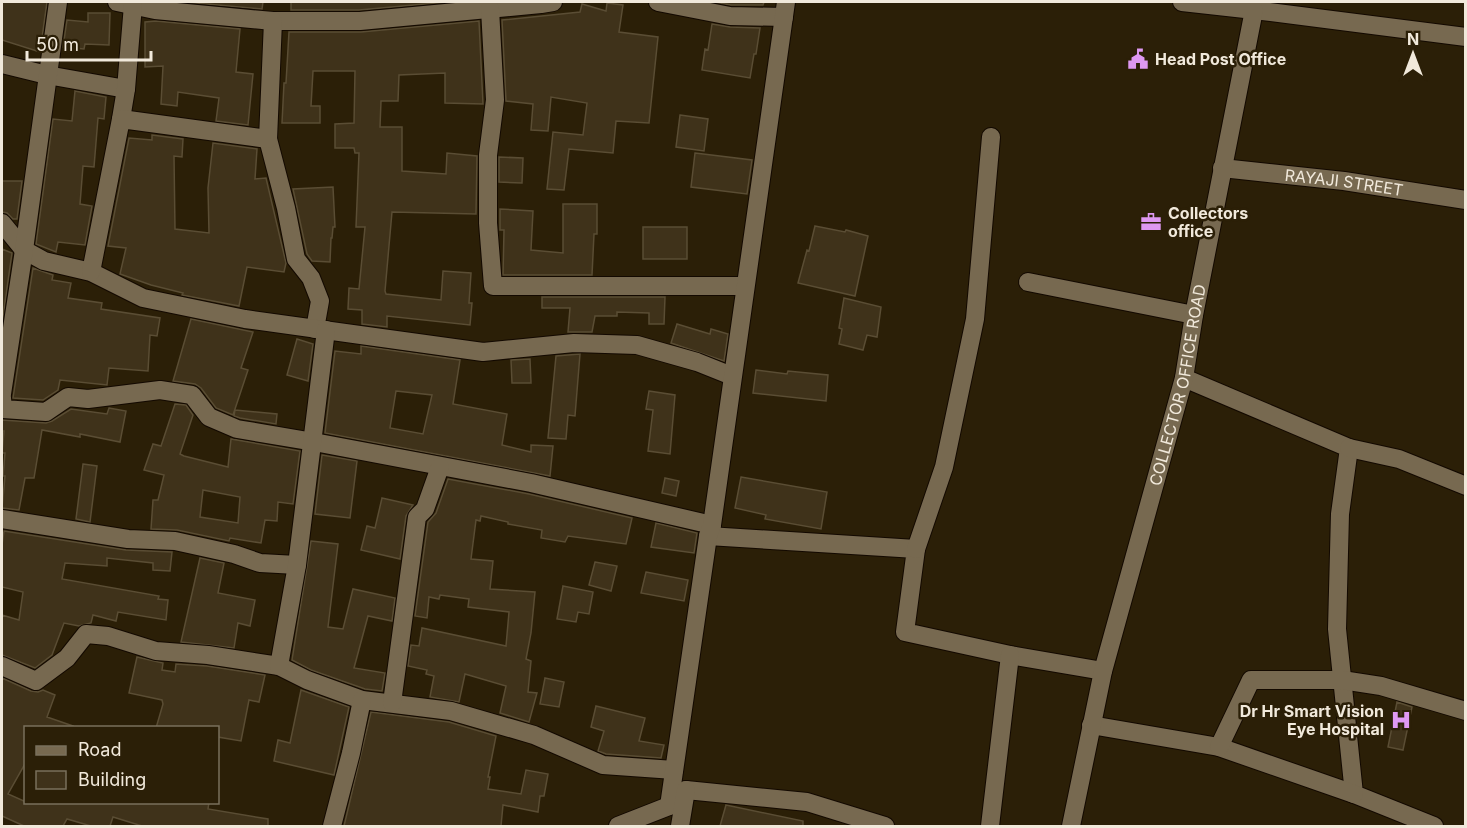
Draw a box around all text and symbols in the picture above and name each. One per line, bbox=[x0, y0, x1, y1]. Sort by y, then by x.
scale bar bbox=[27, 24, 152, 62]
north arrow bbox=[1383, 24, 1443, 84]
text: N bbox=[1407, 29, 1419, 49]
text: 50 m bbox=[36, 34, 79, 55]
public building icon: Head Post Office bbox=[1126, 47, 1150, 71]
place label: Head Post Office bbox=[1155, 49, 1286, 69]
street label: RAYAJI STREET bbox=[1284, 165, 1405, 200]
place label: Collectors office bbox=[1168, 203, 1248, 241]
office icon: Collectors office bbox=[1139, 210, 1163, 234]
street label: COLLECTOR OFFICE ROAD bbox=[1145, 283, 1210, 488]
place label: Dr Hr Smart Vision Eye Hospital bbox=[1240, 701, 1384, 739]
hospital icon: Dr Hr Smart Vision Eye Hospital bbox=[1389, 708, 1413, 732]
legend bbox=[24, 726, 219, 804]
text: Road bbox=[78, 739, 121, 760]
text: Building bbox=[78, 769, 146, 790]

